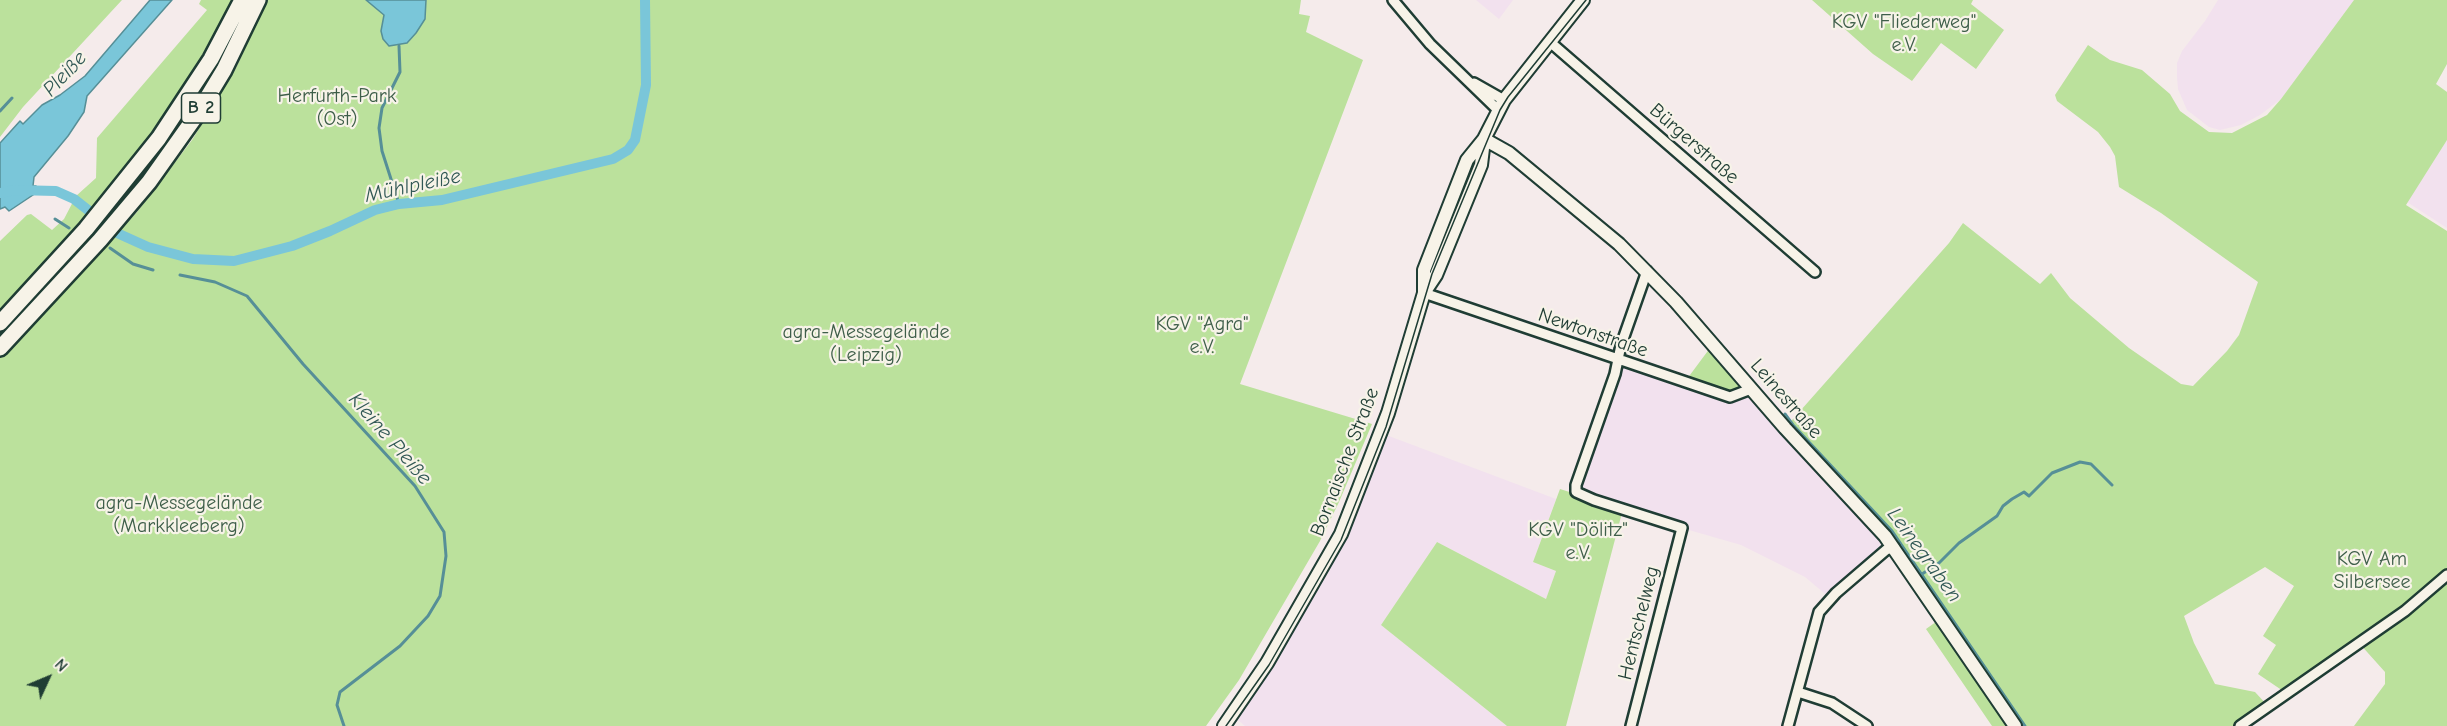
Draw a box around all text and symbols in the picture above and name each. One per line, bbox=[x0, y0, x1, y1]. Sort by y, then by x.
park label: KGV "Fliederweg" e.V. bbox=[1832, 10, 1976, 57]
water label: Pleiße bbox=[38, 46, 92, 102]
park label: Herfurth-Park (Ost) bbox=[278, 84, 396, 131]
road number: B 2 bbox=[182, 93, 220, 123]
street label: Bürgerstraße bbox=[1644, 99, 1744, 189]
water label: Mühlpleiße bbox=[363, 164, 463, 208]
street label: Newtonstraße bbox=[1535, 303, 1651, 363]
park label: KGV "Agra" e.V. bbox=[1155, 312, 1249, 359]
park label: agra-Messegelände (Leipzig) bbox=[782, 320, 950, 367]
street label: Leinestraße bbox=[1745, 354, 1827, 444]
street label: Bornaische Straße bbox=[1306, 384, 1384, 540]
water label: Kleine Pleiße bbox=[343, 388, 437, 490]
park label: agra-Messegelände (Markkleeberg) bbox=[95, 491, 263, 538]
water label: Leinegraben bbox=[1881, 503, 1967, 607]
park label: KGV "Dölitz" e.V. bbox=[1528, 518, 1628, 565]
park label: KGV Am Silbersee bbox=[2334, 547, 2410, 594]
street label: Hentschelweg bbox=[1613, 564, 1665, 682]
north arrow bbox=[18, 648, 78, 708]
text: N bbox=[51, 655, 71, 676]

